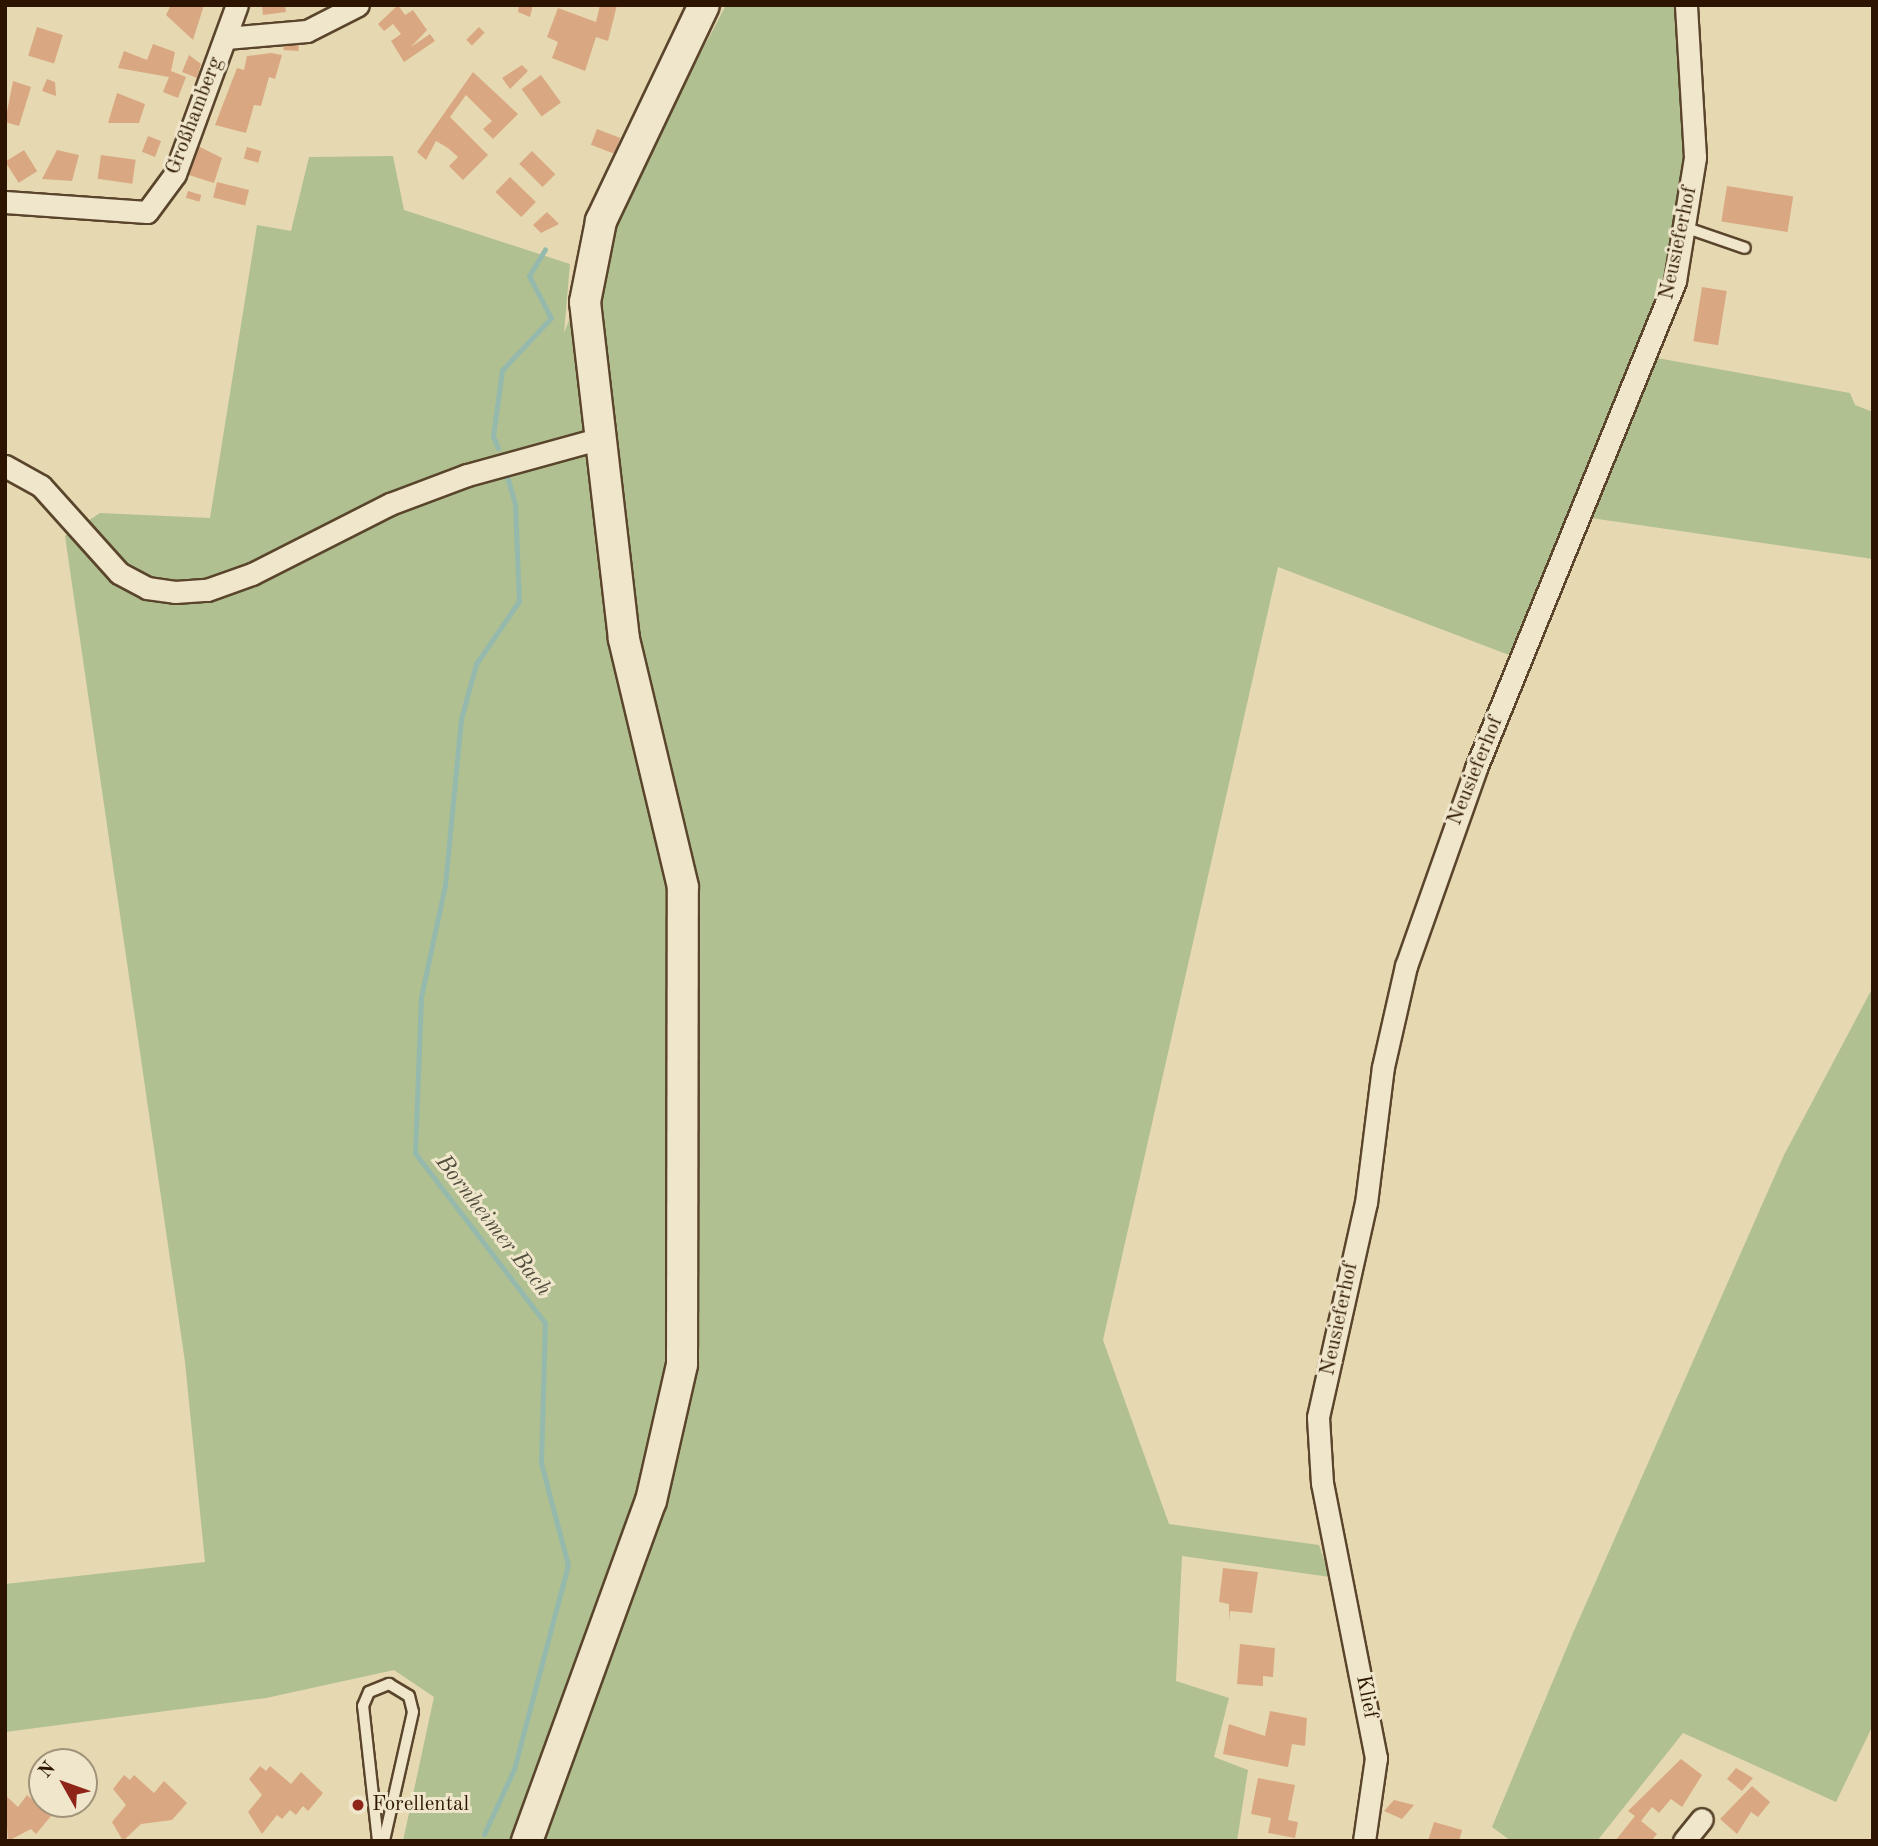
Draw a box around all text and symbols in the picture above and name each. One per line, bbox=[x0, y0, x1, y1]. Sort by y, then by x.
street label: Großhamberg bbox=[161, 54, 229, 178]
street label: Neusieferhof bbox=[1655, 184, 1703, 302]
street label: Neusieferhof bbox=[1443, 713, 1509, 829]
water label: Bornheimer Bach bbox=[429, 1150, 557, 1302]
street label: Neusieferhof bbox=[1316, 1260, 1364, 1378]
street label: Klief bbox=[1349, 1673, 1383, 1721]
north arrow bbox=[28, 1748, 98, 1818]
text: N bbox=[36, 1759, 60, 1782]
place label: Forellental bbox=[372, 1792, 469, 1818]
marker: Forellental bbox=[350, 1797, 366, 1813]

